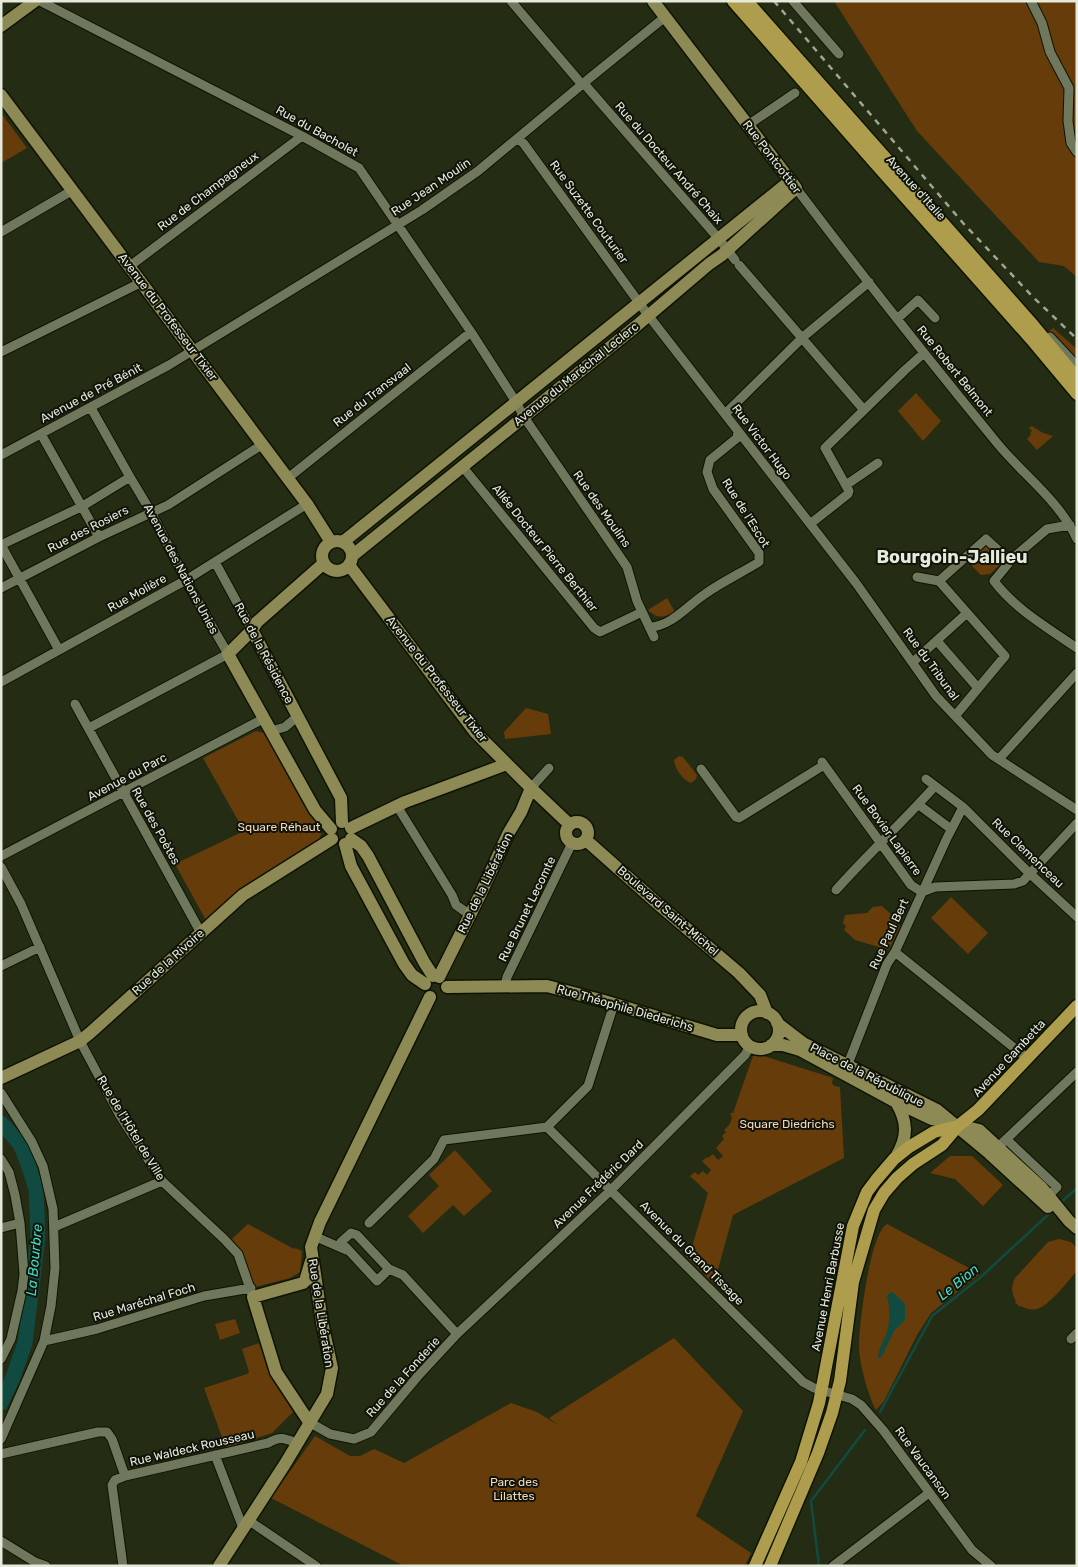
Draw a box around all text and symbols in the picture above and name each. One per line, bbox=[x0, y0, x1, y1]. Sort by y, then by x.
street label: Rue du Docteur André Chaix bbox=[612, 99, 726, 227]
street label: Rue du Bacholet bbox=[273, 103, 361, 160]
street label: Rue Pontcottier bbox=[740, 118, 804, 197]
street label: Rue de Champagneux bbox=[155, 148, 262, 234]
street label: Avenue d'Italie bbox=[883, 153, 949, 223]
street label: Rue Jean Moulin bbox=[389, 155, 473, 219]
street label: Rue Suzette Couturier bbox=[547, 158, 631, 267]
street label: Avenue du Professeur Tixier bbox=[115, 250, 221, 384]
street label: Avenue du Maréchal Leclerc bbox=[511, 319, 642, 429]
street label: Rue Robert Belmont bbox=[914, 323, 996, 419]
street label: Avenue de Pré Bénit bbox=[38, 360, 145, 426]
street label: Rue du Transvaal bbox=[330, 360, 414, 430]
street label: Rue Victor Hugo bbox=[729, 402, 795, 482]
street label: Rue des Moulins bbox=[570, 468, 634, 550]
street label: Rue de l'Escot bbox=[719, 476, 773, 550]
street label: Allée Docteur Pierre Berthier bbox=[489, 482, 601, 615]
street label: Avenue des Nations Unies bbox=[141, 502, 221, 636]
street label: Rue des Rosiers bbox=[45, 503, 131, 555]
district label: Bourgoin-Jallieu bbox=[876, 546, 1028, 568]
street label: Rue Molière bbox=[105, 571, 169, 615]
street label: Rue de la Résidence bbox=[232, 600, 297, 706]
street label: Avenue du Professeur Tixier bbox=[383, 613, 491, 745]
street label: Rue du Tribunal bbox=[900, 625, 962, 703]
street label: Avenue du Parc bbox=[85, 750, 169, 804]
street label: Rue Bovier Lapierre bbox=[849, 782, 925, 878]
street label: Rue des Poètes bbox=[129, 785, 183, 867]
street label: Rue Clemenceau bbox=[989, 815, 1067, 891]
park label: Square Réhaut bbox=[238, 820, 321, 834]
street label: Rue de la Libération bbox=[455, 830, 515, 936]
street label: Rue Brunet Lecomte bbox=[496, 854, 559, 964]
street label: Boulevard Saint-Michel bbox=[615, 863, 722, 959]
street label: Rue Paul Bert bbox=[867, 896, 912, 971]
street label: Rue de la Rivoire bbox=[129, 926, 207, 998]
street label: Rue Théophile Diederichs bbox=[555, 982, 695, 1034]
street label: Avenue Gambetta bbox=[970, 1017, 1048, 1099]
street label: Place de la République bbox=[808, 1040, 926, 1110]
street label: Rue de l'Hôtel de Ville bbox=[94, 1073, 168, 1183]
park label: Square Diedrichs bbox=[739, 1117, 835, 1131]
street label: Avenue Frédéric Dard bbox=[550, 1137, 646, 1231]
street label: Avenue du Grand Tissage bbox=[637, 1198, 747, 1308]
street label: Avenue Henri Barbusse bbox=[809, 1221, 847, 1352]
water label: La Bourbre bbox=[23, 1223, 46, 1297]
street label: Rue de la Libération bbox=[305, 1257, 337, 1369]
water label: Le Bion bbox=[934, 1261, 982, 1304]
street label: Rue Maréchal Foch bbox=[91, 1280, 197, 1324]
street label: Rue de la Fonderie bbox=[363, 1334, 443, 1420]
street label: Rue Vaucanson bbox=[892, 1424, 954, 1502]
street label: Rue Waldeck Rousseau bbox=[128, 1427, 256, 1469]
park label: Parc des Lilattes bbox=[490, 1475, 538, 1503]

